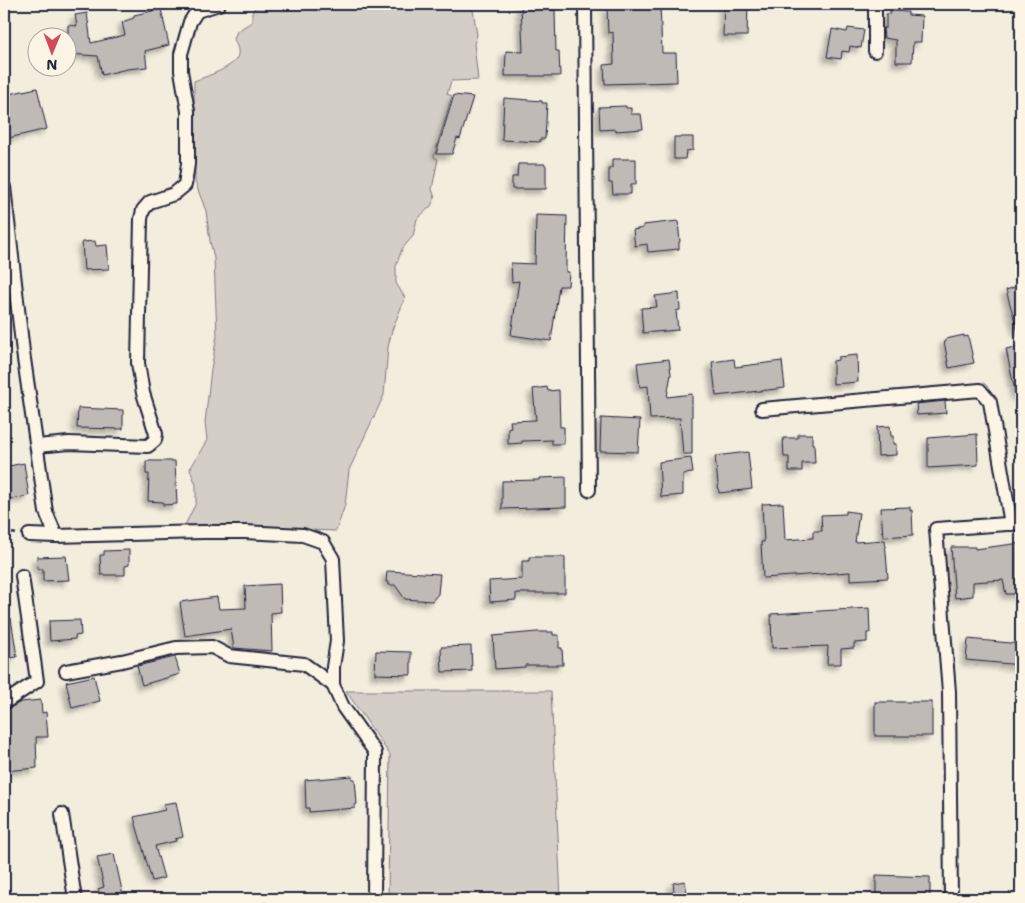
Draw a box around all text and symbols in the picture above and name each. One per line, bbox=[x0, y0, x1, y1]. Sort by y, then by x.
north arrow bbox=[28, 28, 78, 78]
text: N bbox=[46, 56, 57, 74]

